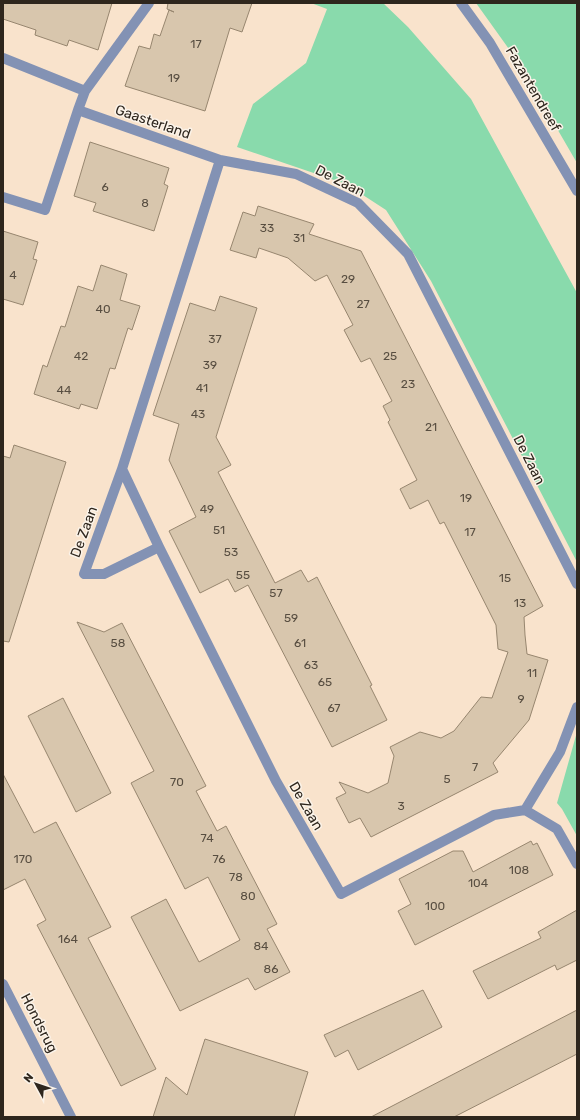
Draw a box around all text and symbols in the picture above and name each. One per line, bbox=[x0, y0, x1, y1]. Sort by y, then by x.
house number: 17 bbox=[190, 37, 202, 51]
street label: Fazantendreef bbox=[502, 44, 564, 135]
house number: 19 bbox=[168, 71, 180, 85]
street label: Gaasterland bbox=[113, 101, 193, 143]
street label: De Zaan bbox=[312, 161, 368, 201]
house number: 6 bbox=[101, 180, 109, 194]
house number: 8 bbox=[141, 196, 149, 210]
house number: 33 bbox=[260, 221, 274, 235]
house number: 31 bbox=[293, 231, 305, 245]
house number: 4 bbox=[9, 268, 17, 282]
house number: 29 bbox=[341, 272, 355, 286]
house number: 27 bbox=[356, 297, 370, 311]
house number: 40 bbox=[95, 302, 111, 316]
house number: 37 bbox=[208, 332, 222, 346]
house number: 42 bbox=[74, 349, 88, 363]
house number: 25 bbox=[383, 349, 397, 363]
house number: 39 bbox=[203, 358, 217, 372]
house number: 23 bbox=[401, 377, 415, 391]
house number: 41 bbox=[196, 381, 208, 395]
house number: 44 bbox=[57, 383, 72, 397]
house number: 43 bbox=[191, 407, 205, 421]
house number: 21 bbox=[425, 420, 437, 434]
street label: De Zaan bbox=[509, 432, 549, 488]
house number: 19 bbox=[460, 491, 472, 505]
house number: 49 bbox=[200, 502, 214, 516]
street label: De Zaan bbox=[67, 504, 101, 560]
house number: 51 bbox=[213, 523, 225, 537]
house number: 17 bbox=[464, 525, 476, 539]
house number: 53 bbox=[224, 545, 238, 559]
house number: 55 bbox=[236, 568, 250, 582]
house number: 15 bbox=[499, 571, 511, 585]
house number: 57 bbox=[269, 586, 283, 600]
house number: 13 bbox=[514, 596, 526, 610]
house number: 59 bbox=[284, 611, 298, 625]
house number: 58 bbox=[111, 636, 125, 650]
house number: 61 bbox=[294, 636, 306, 650]
house number: 63 bbox=[304, 658, 318, 672]
house number: 11 bbox=[527, 666, 537, 680]
house number: 65 bbox=[318, 675, 332, 689]
house number: 9 bbox=[517, 692, 525, 706]
house number: 67 bbox=[327, 701, 341, 715]
house number: 7 bbox=[472, 760, 478, 774]
house number: 5 bbox=[443, 772, 451, 786]
house number: 70 bbox=[170, 775, 184, 789]
street label: De Zaan bbox=[285, 779, 327, 833]
house number: 3 bbox=[397, 799, 405, 813]
house number: 74 bbox=[200, 831, 214, 845]
house number: 170 bbox=[14, 852, 32, 866]
house number: 76 bbox=[212, 852, 226, 866]
house number: 108 bbox=[509, 863, 529, 877]
house number: 78 bbox=[229, 870, 243, 884]
house number: 104 bbox=[468, 876, 489, 890]
house number: 80 bbox=[240, 889, 256, 903]
house number: 100 bbox=[425, 899, 445, 913]
house number: 164 bbox=[58, 932, 78, 946]
house number: 84 bbox=[253, 939, 269, 953]
house number: 86 bbox=[264, 962, 278, 976]
street label: Hondsrug bbox=[17, 991, 61, 1055]
north arrow bbox=[16, 1064, 56, 1104]
text: N bbox=[21, 1071, 36, 1085]

